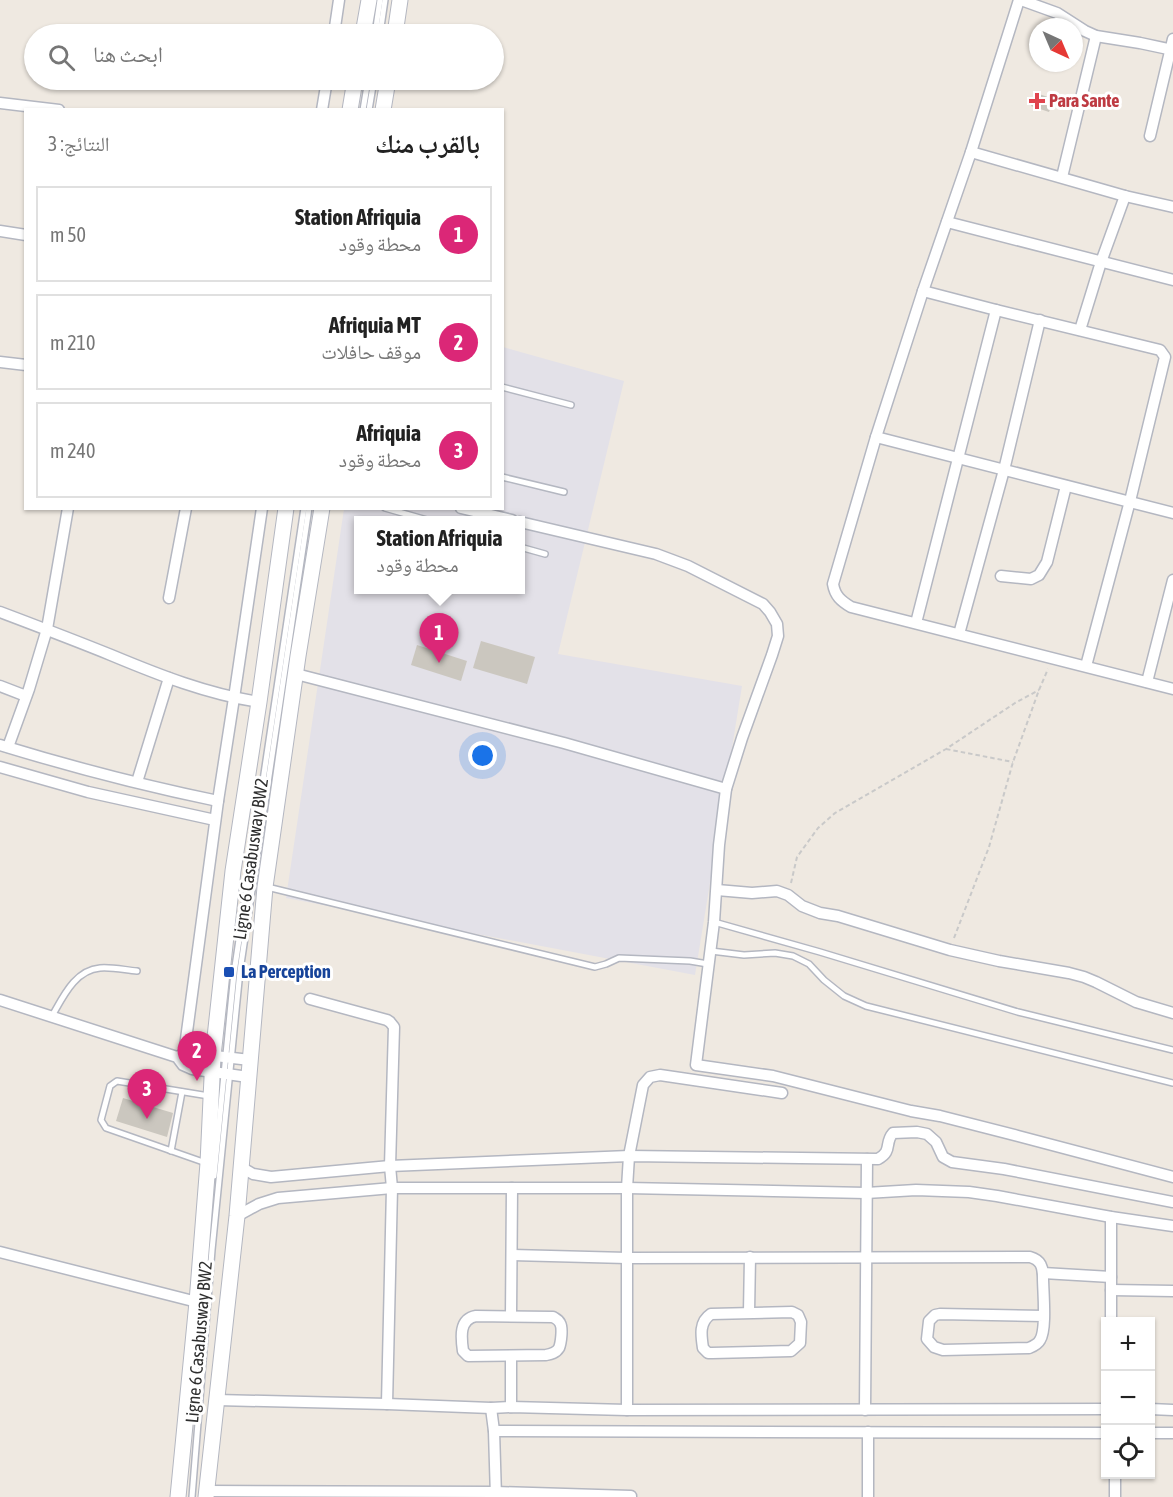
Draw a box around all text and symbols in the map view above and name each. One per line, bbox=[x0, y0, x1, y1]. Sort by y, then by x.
north arrow bbox=[1029, 18, 1083, 72]
search box bbox=[24, 24, 504, 90]
icon: search bbox=[45, 41, 78, 74]
text: ابحث هنا bbox=[93, 41, 163, 67]
place label: Para Sante bbox=[1049, 90, 1119, 111]
marker: Para Sante bbox=[1030, 94, 1044, 108]
text: بالقرب منك bbox=[375, 129, 480, 159]
text: النتائج: 3 bbox=[48, 132, 110, 155]
text: Station Afriquia bbox=[295, 204, 421, 230]
text: 50 m bbox=[50, 223, 86, 246]
text: 1 bbox=[454, 223, 463, 246]
text: محطة وقود bbox=[339, 232, 421, 255]
text: Afriquia MT bbox=[329, 312, 421, 338]
text: 210 m bbox=[50, 331, 95, 354]
text: 2 bbox=[454, 331, 463, 354]
text: موقف حافلات bbox=[321, 340, 421, 363]
text: Afriquia bbox=[356, 420, 421, 446]
text: 240 m bbox=[50, 439, 95, 462]
text: 3 bbox=[454, 439, 463, 462]
text: محطة وقود bbox=[339, 448, 421, 471]
popup bbox=[354, 516, 525, 594]
text: Station Afriquia bbox=[377, 525, 502, 551]
text: محطة وقود bbox=[377, 553, 459, 576]
pin: 1 bbox=[420, 614, 458, 663]
your location bbox=[468, 741, 497, 770]
street label: Ligne 6 Casabusway BW2 bbox=[229, 777, 272, 941]
place label: La Perception bbox=[241, 961, 331, 982]
marker: La Perception bbox=[222, 965, 236, 979]
pin: 2 bbox=[178, 1032, 216, 1081]
pin: 3 bbox=[128, 1070, 166, 1119]
street label: Ligne 6 Casabusway BW2 bbox=[181, 1260, 216, 1424]
map controls bbox=[1101, 1317, 1155, 1479]
button: + bbox=[1101, 1317, 1155, 1371]
button: − bbox=[1101, 1371, 1155, 1425]
button: locate bbox=[1101, 1425, 1155, 1479]

